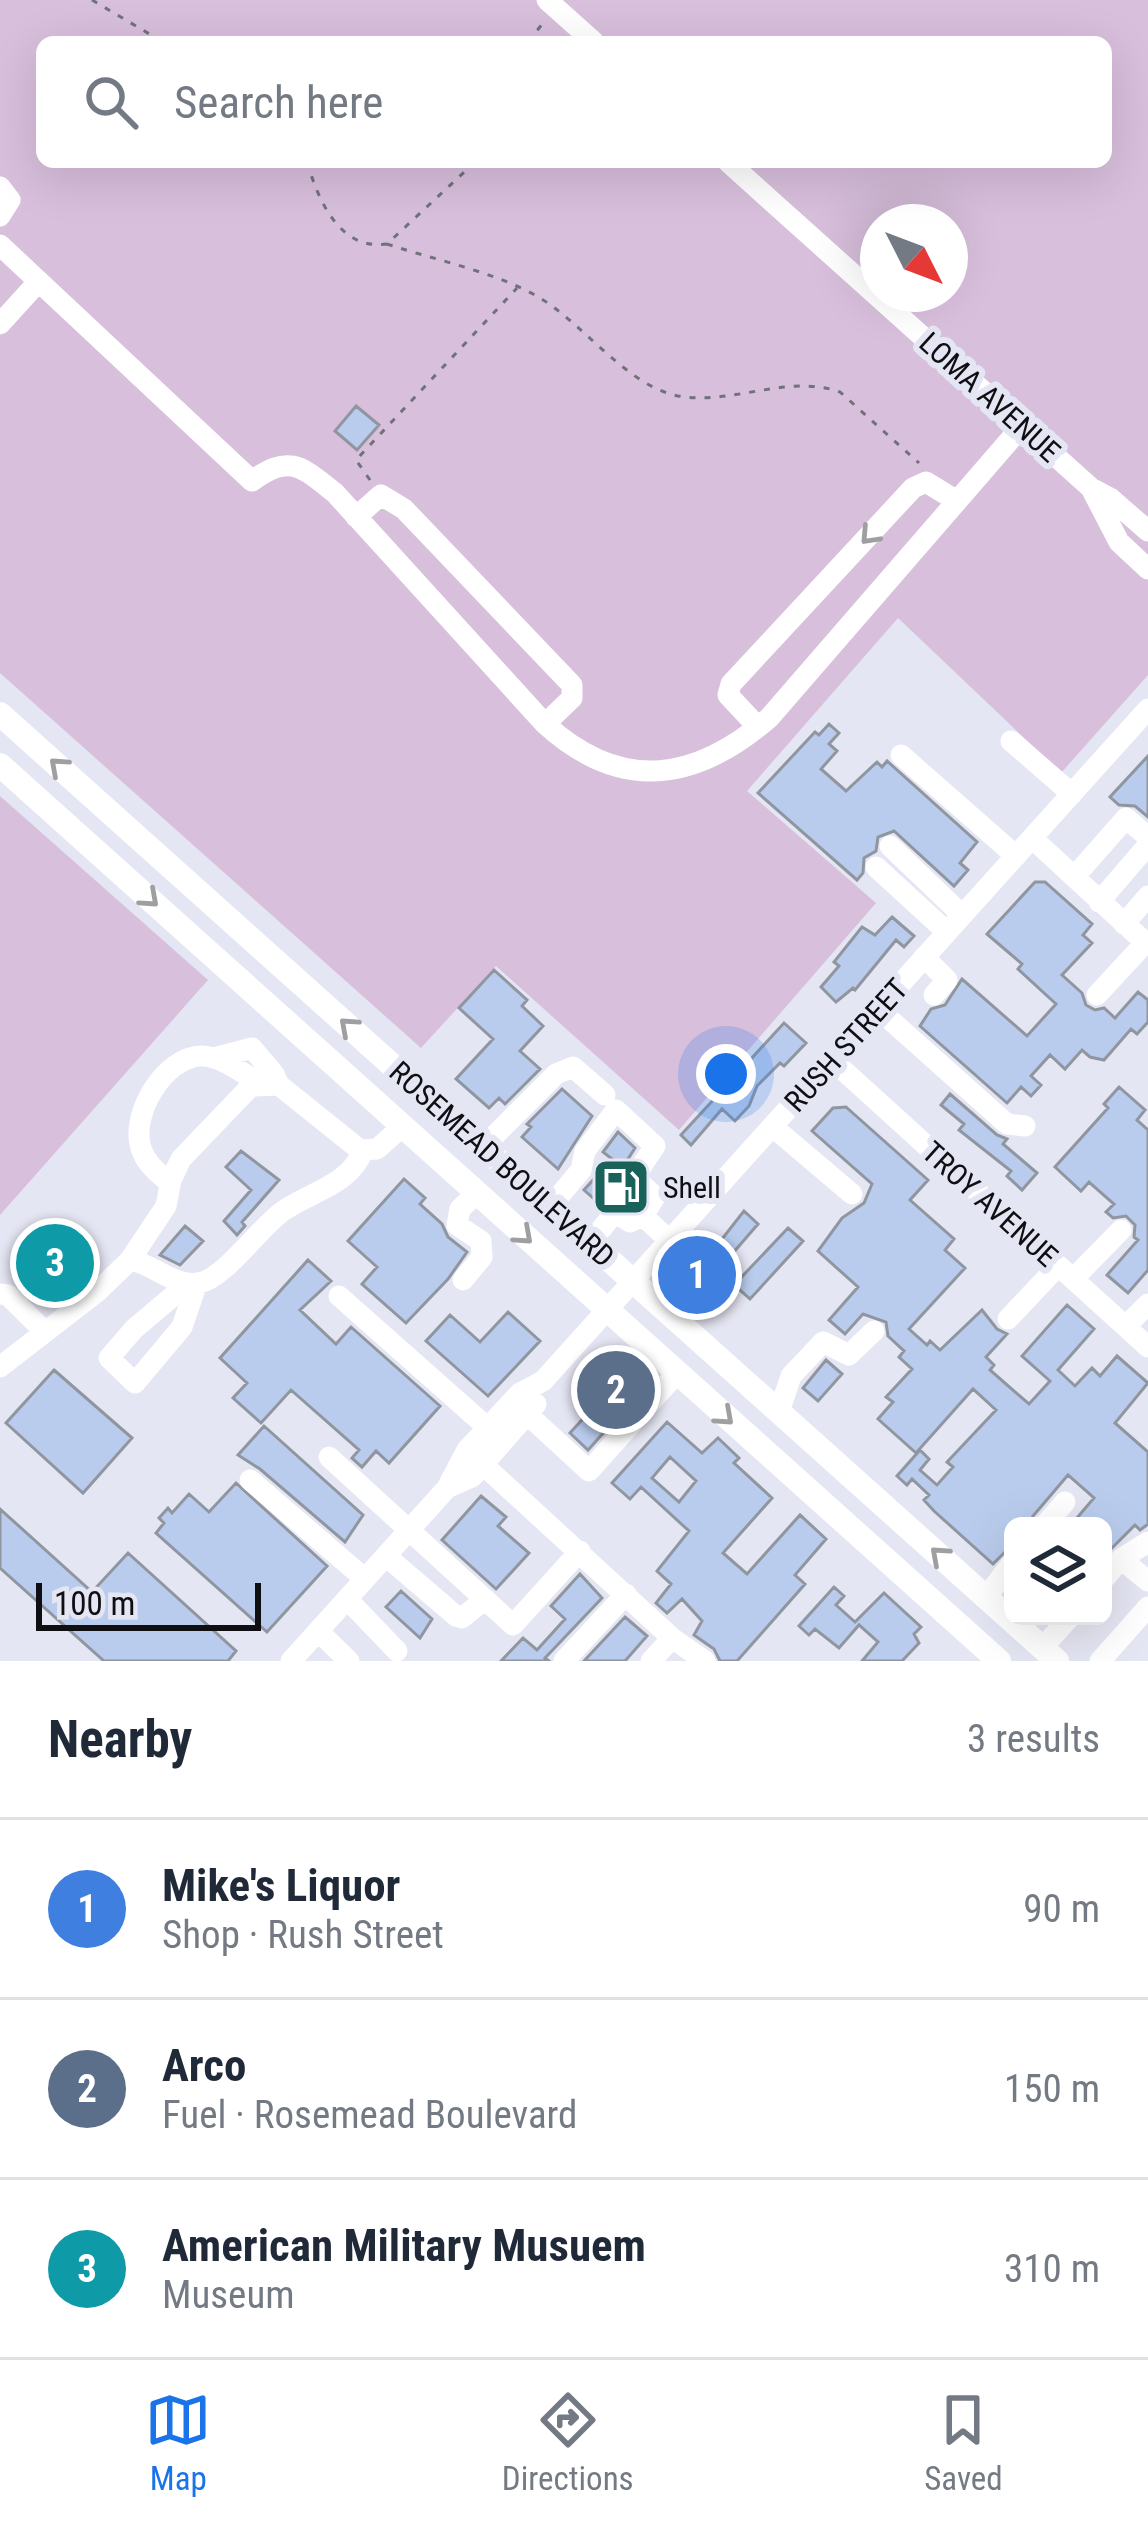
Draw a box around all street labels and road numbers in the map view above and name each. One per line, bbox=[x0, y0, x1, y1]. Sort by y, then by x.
street label: LOMA AVENUE bbox=[913, 325, 1067, 469]
street label: RUSH STREET bbox=[777, 971, 915, 1119]
street label: ROSEMEAD BOULEVARD bbox=[383, 1054, 621, 1274]
street label: TROY AVENUE bbox=[915, 1134, 1065, 1274]

